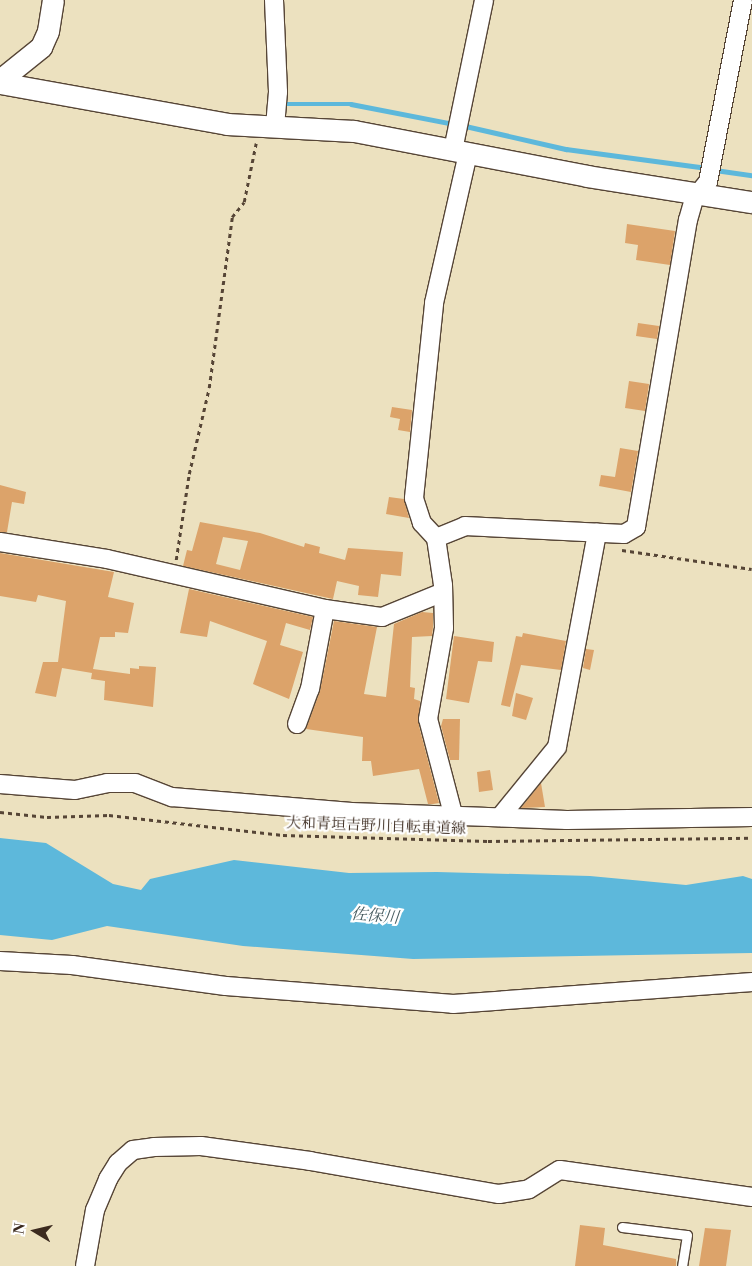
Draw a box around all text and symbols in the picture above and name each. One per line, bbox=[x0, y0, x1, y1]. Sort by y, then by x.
street label: 大和青垣吉野川自転車道線 bbox=[286, 814, 466, 838]
water label: 佐保川 bbox=[350, 904, 400, 928]
north arrow bbox=[10, 1206, 60, 1256]
text: N bbox=[10, 1222, 30, 1236]

